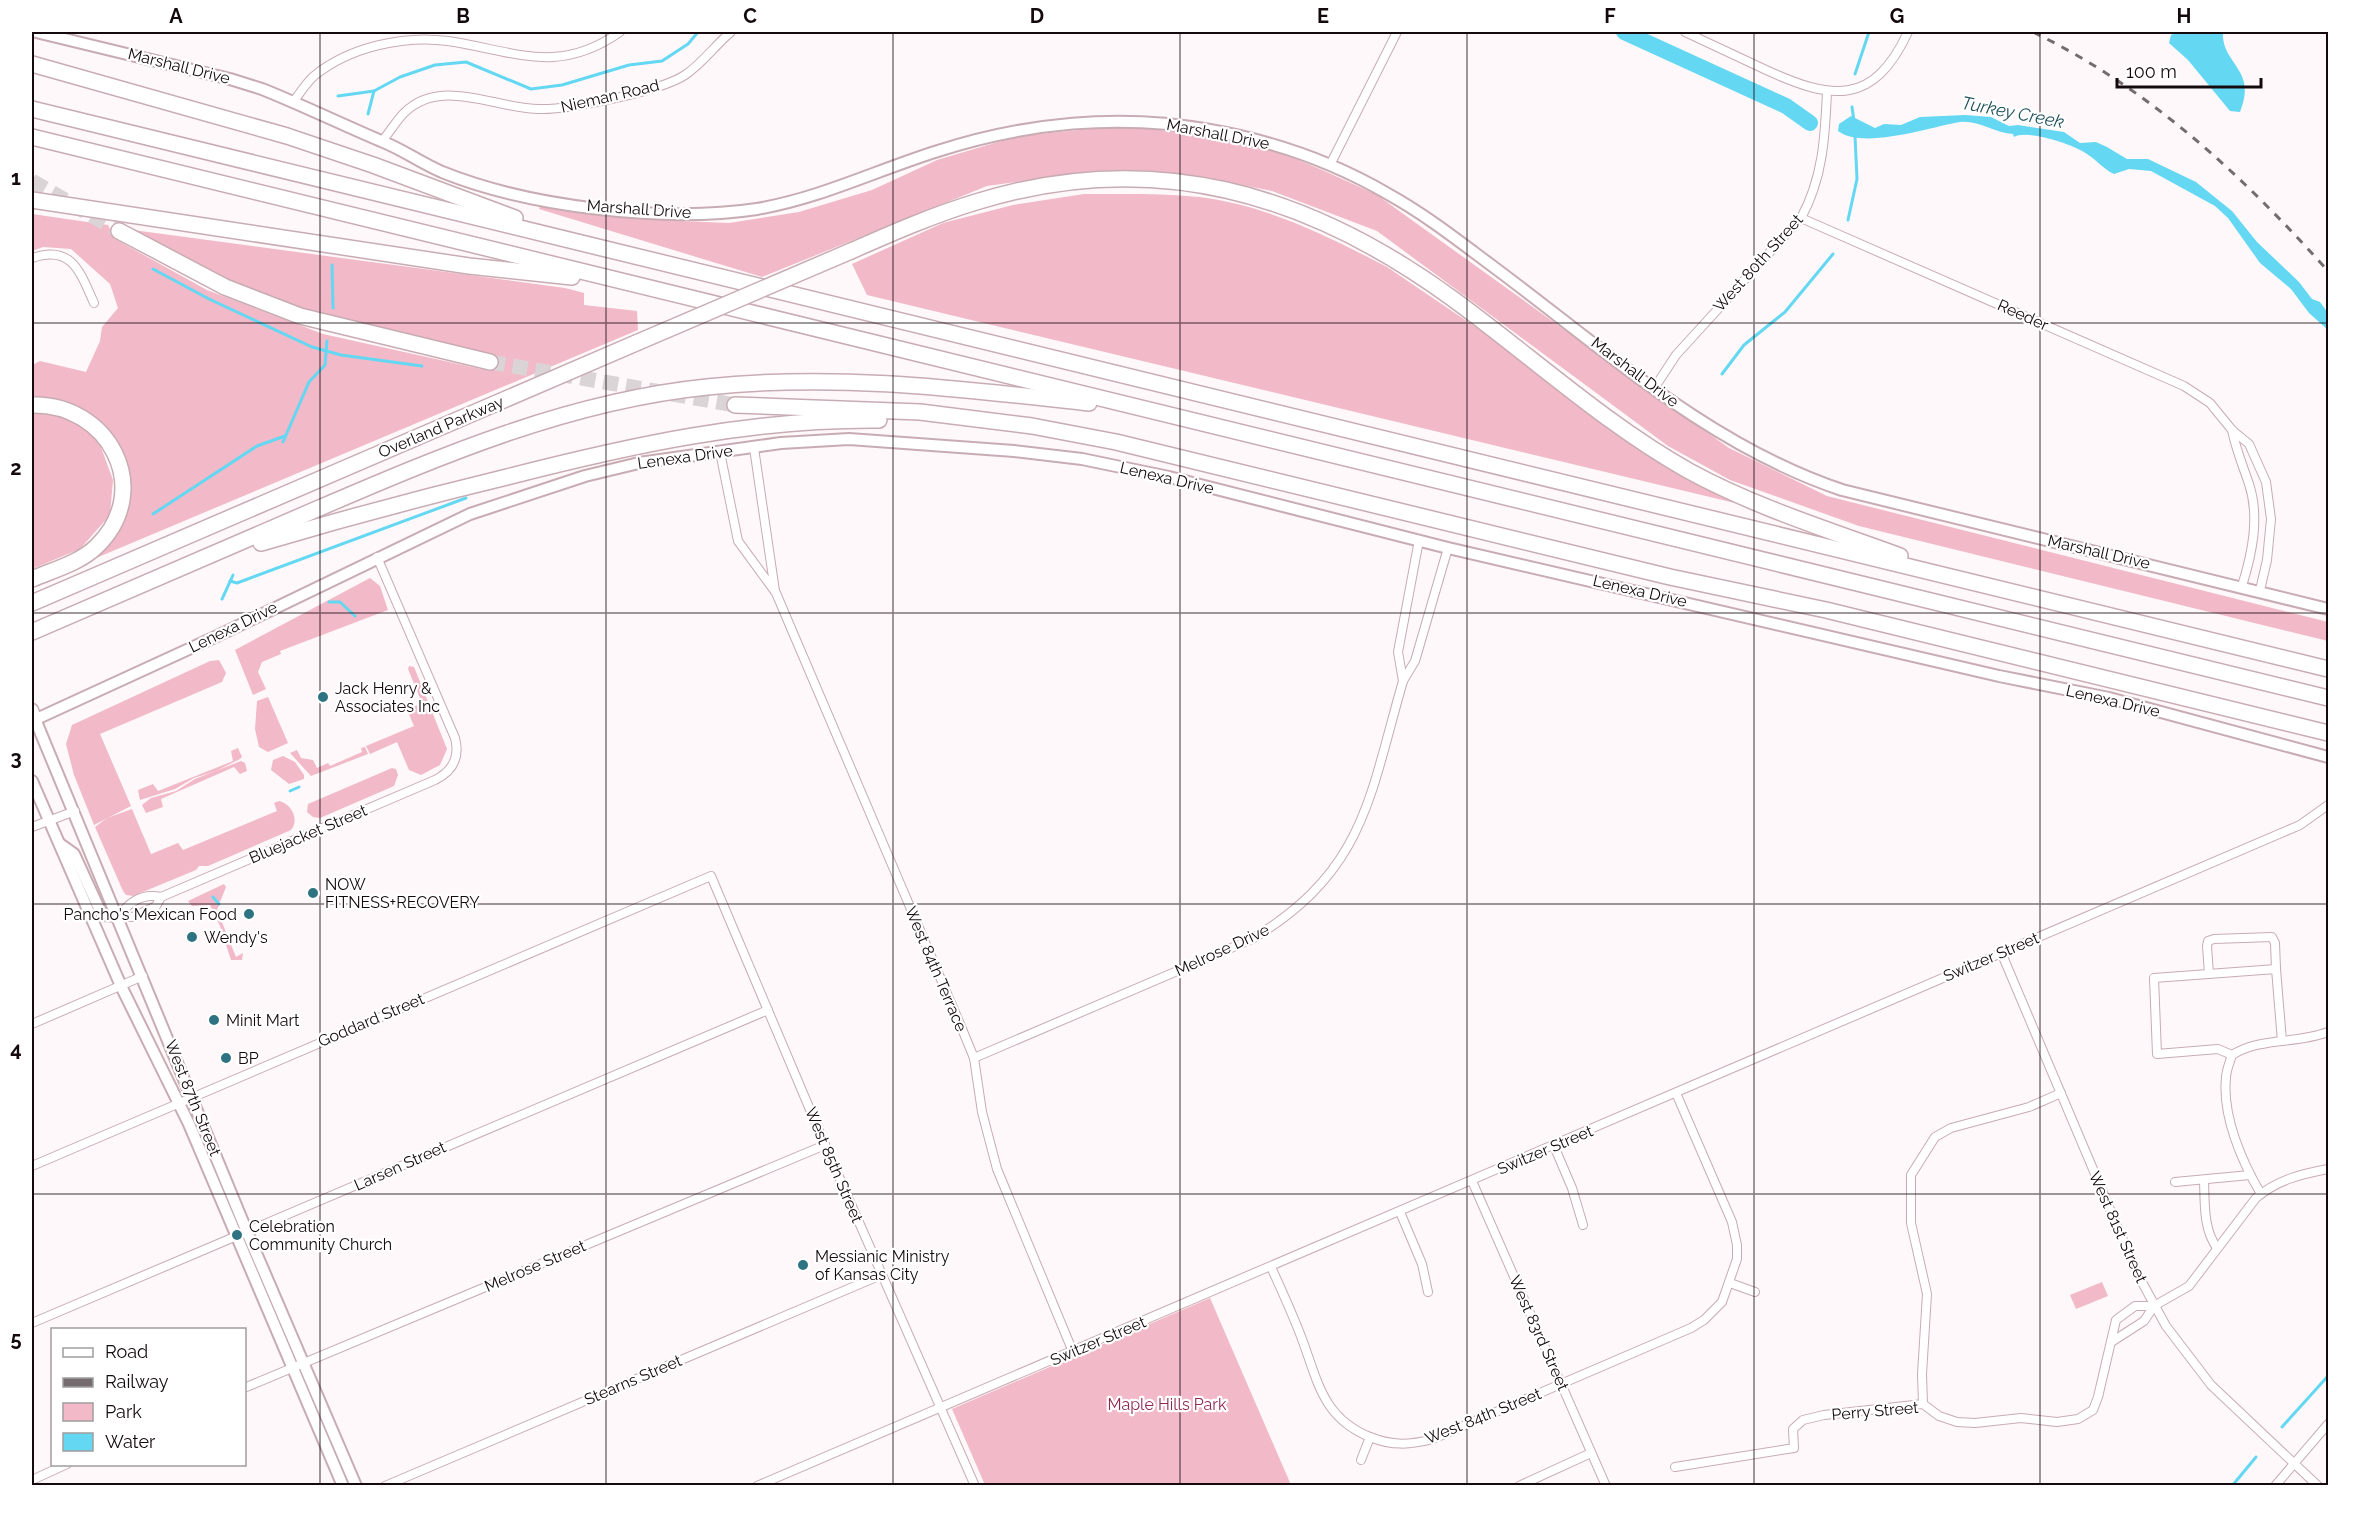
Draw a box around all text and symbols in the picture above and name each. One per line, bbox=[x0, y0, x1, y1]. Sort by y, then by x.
text: A bbox=[169, 4, 183, 28]
text: B bbox=[456, 4, 470, 28]
text: C bbox=[743, 4, 757, 28]
text: D bbox=[1030, 4, 1044, 28]
text: E bbox=[1317, 4, 1329, 28]
text: F bbox=[1604, 4, 1616, 28]
text: G bbox=[1890, 4, 1904, 28]
text: H bbox=[2177, 4, 2191, 28]
street label: Marshall Drive bbox=[126, 44, 232, 88]
scale bar bbox=[2117, 51, 2261, 89]
text: 100 m bbox=[2126, 61, 2177, 82]
street label: Nieman Road bbox=[559, 75, 661, 117]
water label: Turkey Creek bbox=[1960, 92, 2066, 132]
street label: Marshall Drive bbox=[1165, 115, 1271, 153]
text: 1 bbox=[11, 166, 21, 190]
street label: Marshall Drive bbox=[586, 196, 692, 222]
street label: West 80th Street bbox=[1709, 210, 1807, 316]
street label: Reeder bbox=[1994, 295, 2052, 335]
street label: Marshall Drive bbox=[1588, 333, 1682, 411]
street label: Overland Parkway bbox=[375, 392, 507, 462]
street label: Lenexa Drive bbox=[636, 441, 734, 473]
text: 2 bbox=[10, 456, 22, 480]
street label: Lenexa Drive bbox=[1118, 458, 1216, 498]
street label: Marshall Drive bbox=[2046, 531, 2152, 573]
street label: Lenexa Drive bbox=[1591, 571, 1689, 611]
street label: Lenexa Drive bbox=[186, 597, 280, 657]
place label: Jack Henry & Associates Inc bbox=[335, 679, 440, 716]
street label: Lenexa Drive bbox=[2064, 681, 2162, 721]
marker: Jack Henry & Associates Inc bbox=[316, 690, 330, 704]
text: 3 bbox=[10, 746, 22, 770]
street label: Bluejacket Street bbox=[246, 800, 370, 867]
place label: NOW FITNESS+RECOVERY bbox=[325, 875, 480, 912]
marker: NOW FITNESS+RECOVERY bbox=[306, 886, 320, 900]
street label: West 84th Terrace bbox=[901, 904, 971, 1034]
place label: Pancho's Mexican Food bbox=[64, 905, 237, 924]
marker: Pancho's Mexican Food bbox=[242, 907, 256, 921]
street label: Melrose Drive bbox=[1172, 920, 1272, 980]
place label: Wendy's bbox=[204, 928, 268, 947]
street label: Switzer Street bbox=[1940, 928, 2042, 986]
marker: Wendy's bbox=[185, 930, 199, 944]
street label: Goddard Street bbox=[315, 989, 427, 1051]
place label: Minit Mart bbox=[226, 1011, 300, 1030]
marker: Minit Mart bbox=[207, 1013, 221, 1027]
text: 4 bbox=[10, 1037, 22, 1061]
street label: West 87th Street bbox=[161, 1037, 225, 1159]
place label: BP bbox=[238, 1049, 259, 1068]
marker: BP bbox=[219, 1051, 233, 1065]
street label: West 85th Street bbox=[801, 1104, 867, 1226]
street label: Switzer Street bbox=[1494, 1121, 1596, 1179]
street label: Larsen Street bbox=[351, 1137, 449, 1195]
street label: West 81st Street bbox=[2085, 1168, 2151, 1286]
place label: Celebration Community Church bbox=[249, 1217, 392, 1254]
marker: Celebration Community Church bbox=[230, 1228, 244, 1242]
street label: Melrose Street bbox=[482, 1236, 589, 1296]
place label: Messianic Ministry of Kansas City bbox=[815, 1247, 950, 1284]
marker: Messianic Ministry of Kansas City bbox=[796, 1258, 810, 1272]
street label: West 83rd Street bbox=[1505, 1272, 1573, 1394]
street label: Switzer Street bbox=[1047, 1312, 1149, 1370]
text: 5 bbox=[10, 1327, 22, 1351]
legend bbox=[51, 1328, 246, 1466]
text: Road bbox=[105, 1341, 148, 1362]
street label: Stearns Street bbox=[581, 1351, 685, 1409]
text: Railway bbox=[105, 1371, 169, 1392]
street label: West 84th Street bbox=[1422, 1384, 1544, 1448]
park label: Maple Hills Park bbox=[1108, 1395, 1227, 1414]
street label: Perry Street bbox=[1831, 1398, 1920, 1424]
text: Park bbox=[105, 1401, 142, 1422]
text: Water bbox=[105, 1431, 156, 1452]

